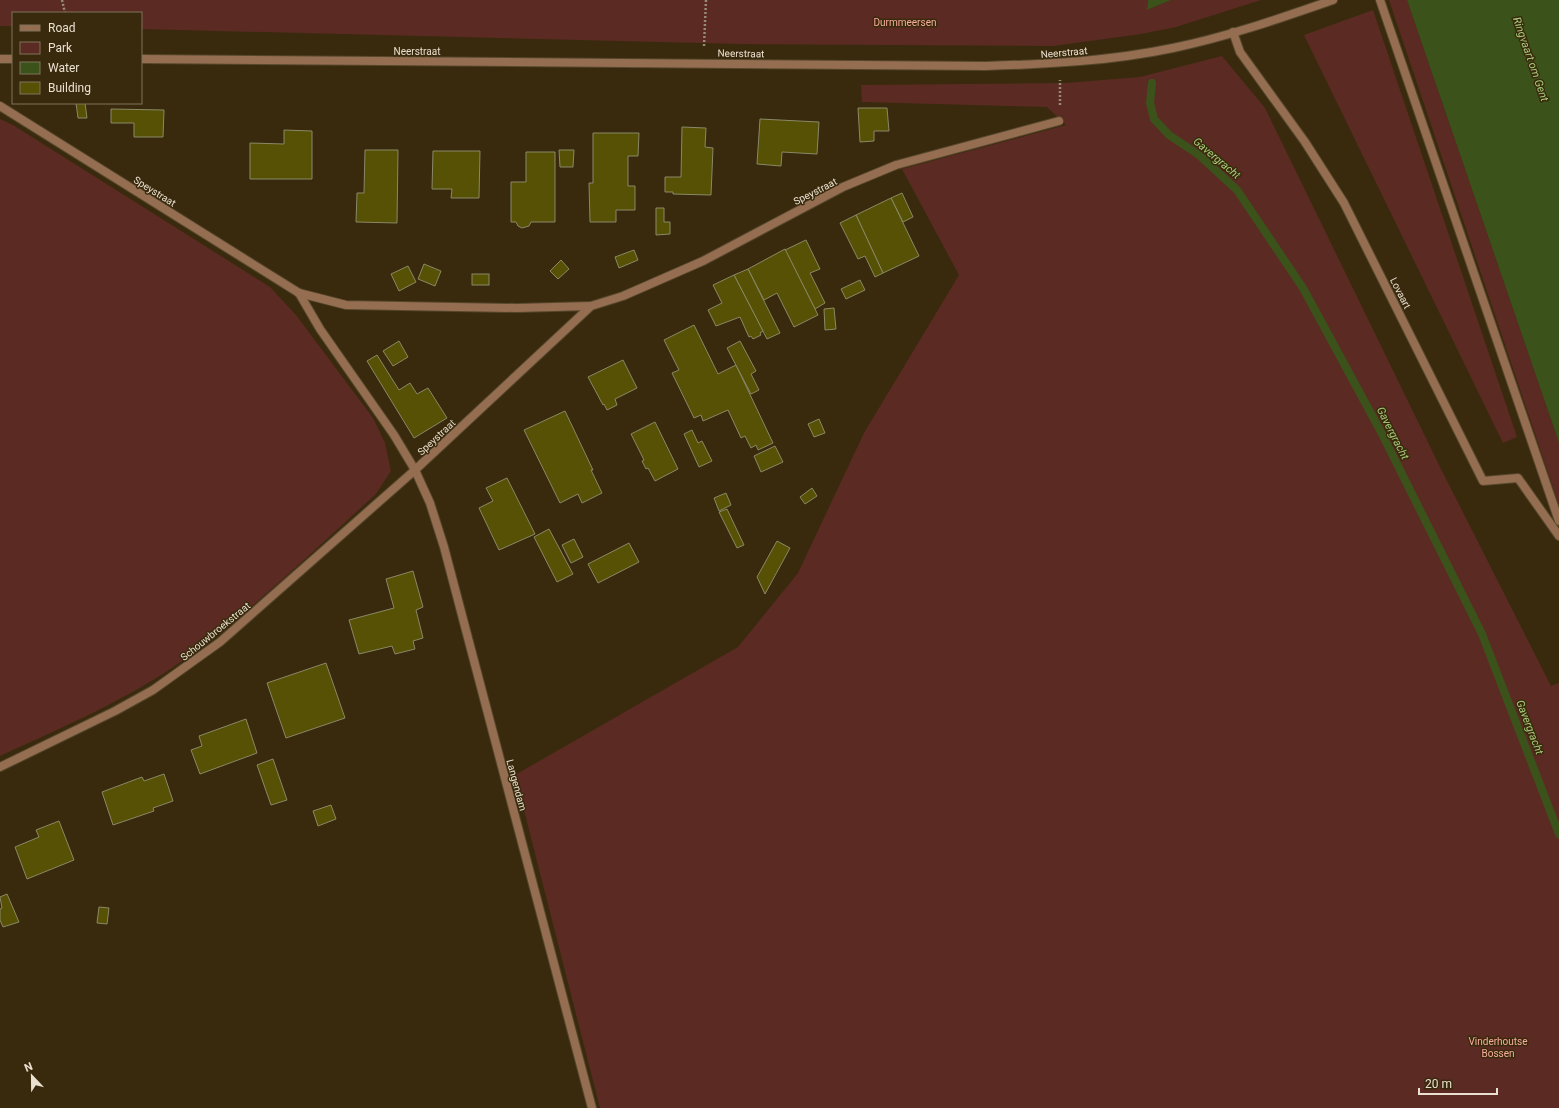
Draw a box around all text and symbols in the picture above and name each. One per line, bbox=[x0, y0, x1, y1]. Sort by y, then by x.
legend bbox=[12, 12, 142, 104]
water label: Ringvaart om Gent bbox=[1510, 15, 1551, 103]
park label: Durmmeersen bbox=[874, 17, 936, 28]
text: Road bbox=[48, 21, 76, 35]
text: Park bbox=[48, 41, 73, 55]
street label: Neerstraat bbox=[1040, 45, 1088, 60]
street label: Neerstraat bbox=[394, 46, 440, 57]
street label: Neerstraat bbox=[717, 48, 765, 59]
text: Water bbox=[48, 61, 79, 75]
text: Building bbox=[48, 81, 91, 95]
water label: Gavergracht bbox=[1191, 135, 1243, 182]
street label: Speystraat bbox=[132, 174, 178, 209]
street label: Speystraat bbox=[792, 176, 839, 207]
street label: Lovaart bbox=[1388, 276, 1413, 311]
water label: Gavergracht bbox=[1374, 405, 1412, 462]
street label: Speystraat bbox=[415, 417, 457, 458]
street label: Schouwbroekstraat bbox=[178, 600, 252, 663]
water label: Gavergracht bbox=[1513, 698, 1546, 757]
street label: Langendam bbox=[504, 758, 529, 812]
park label: Vinderhoutse Bossen bbox=[1468, 1036, 1528, 1059]
north arrow bbox=[12, 1056, 52, 1096]
text: N bbox=[22, 1060, 35, 1075]
scale bar bbox=[1419, 1070, 1497, 1096]
text: 20 m bbox=[1425, 1077, 1452, 1091]

